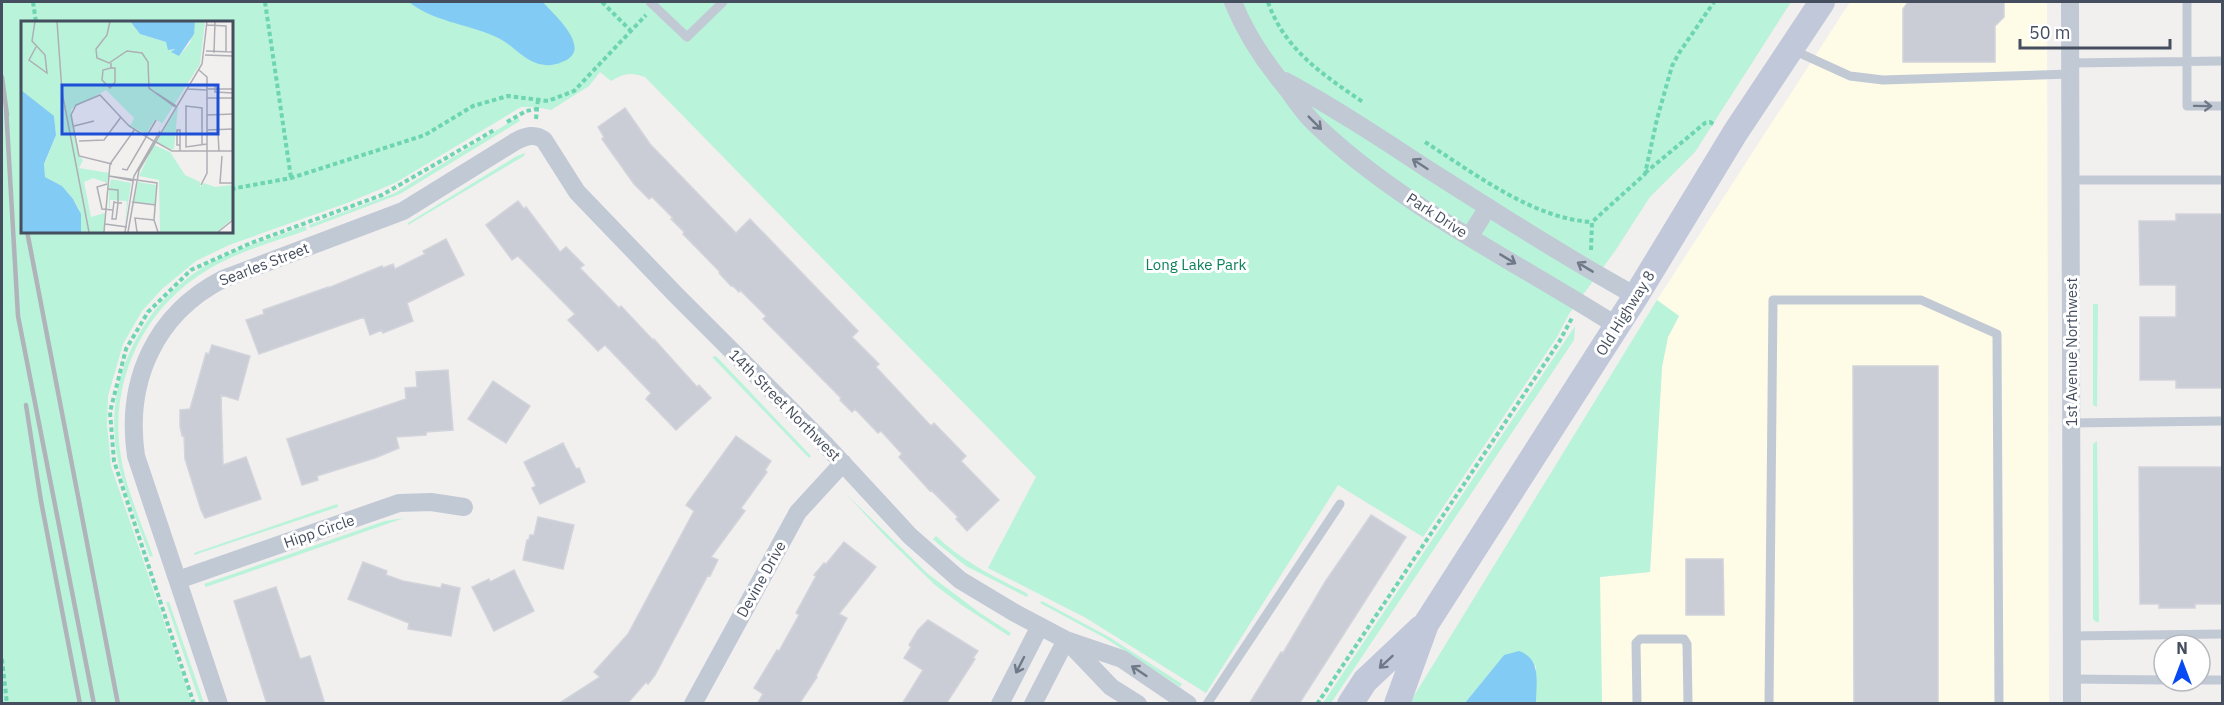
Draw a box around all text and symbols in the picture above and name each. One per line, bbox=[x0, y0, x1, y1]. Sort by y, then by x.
scale bar bbox=[2020, 12, 2170, 50]
inset map bbox=[21, 21, 232, 232]
text: 50 m bbox=[2029, 21, 2071, 44]
one-way arrow bbox=[2193, 100, 2213, 112]
one-way arrow bbox=[1308, 116, 1322, 131]
one-way arrow bbox=[1412, 157, 1429, 169]
street label: Park Drive bbox=[1403, 188, 1471, 242]
street label: Searles Street bbox=[216, 238, 312, 290]
one-way arrow bbox=[1499, 254, 1516, 266]
park label: Long Lake Park bbox=[1145, 255, 1247, 274]
one-way arrow bbox=[1577, 261, 1594, 273]
street label: Old Highway 8 bbox=[1591, 267, 1659, 359]
street label: 1st Avenue Northwest bbox=[2062, 277, 2081, 427]
street label: 14th Street Northwest bbox=[725, 345, 845, 465]
street label: Hipp Circle bbox=[281, 510, 357, 552]
street label: Devine Drive bbox=[732, 537, 790, 621]
north arrow bbox=[2152, 633, 2212, 693]
text: N bbox=[2176, 638, 2188, 658]
one-way arrow bbox=[1378, 654, 1393, 669]
one-way arrow bbox=[1014, 655, 1025, 673]
one-way arrow bbox=[1132, 665, 1148, 677]

